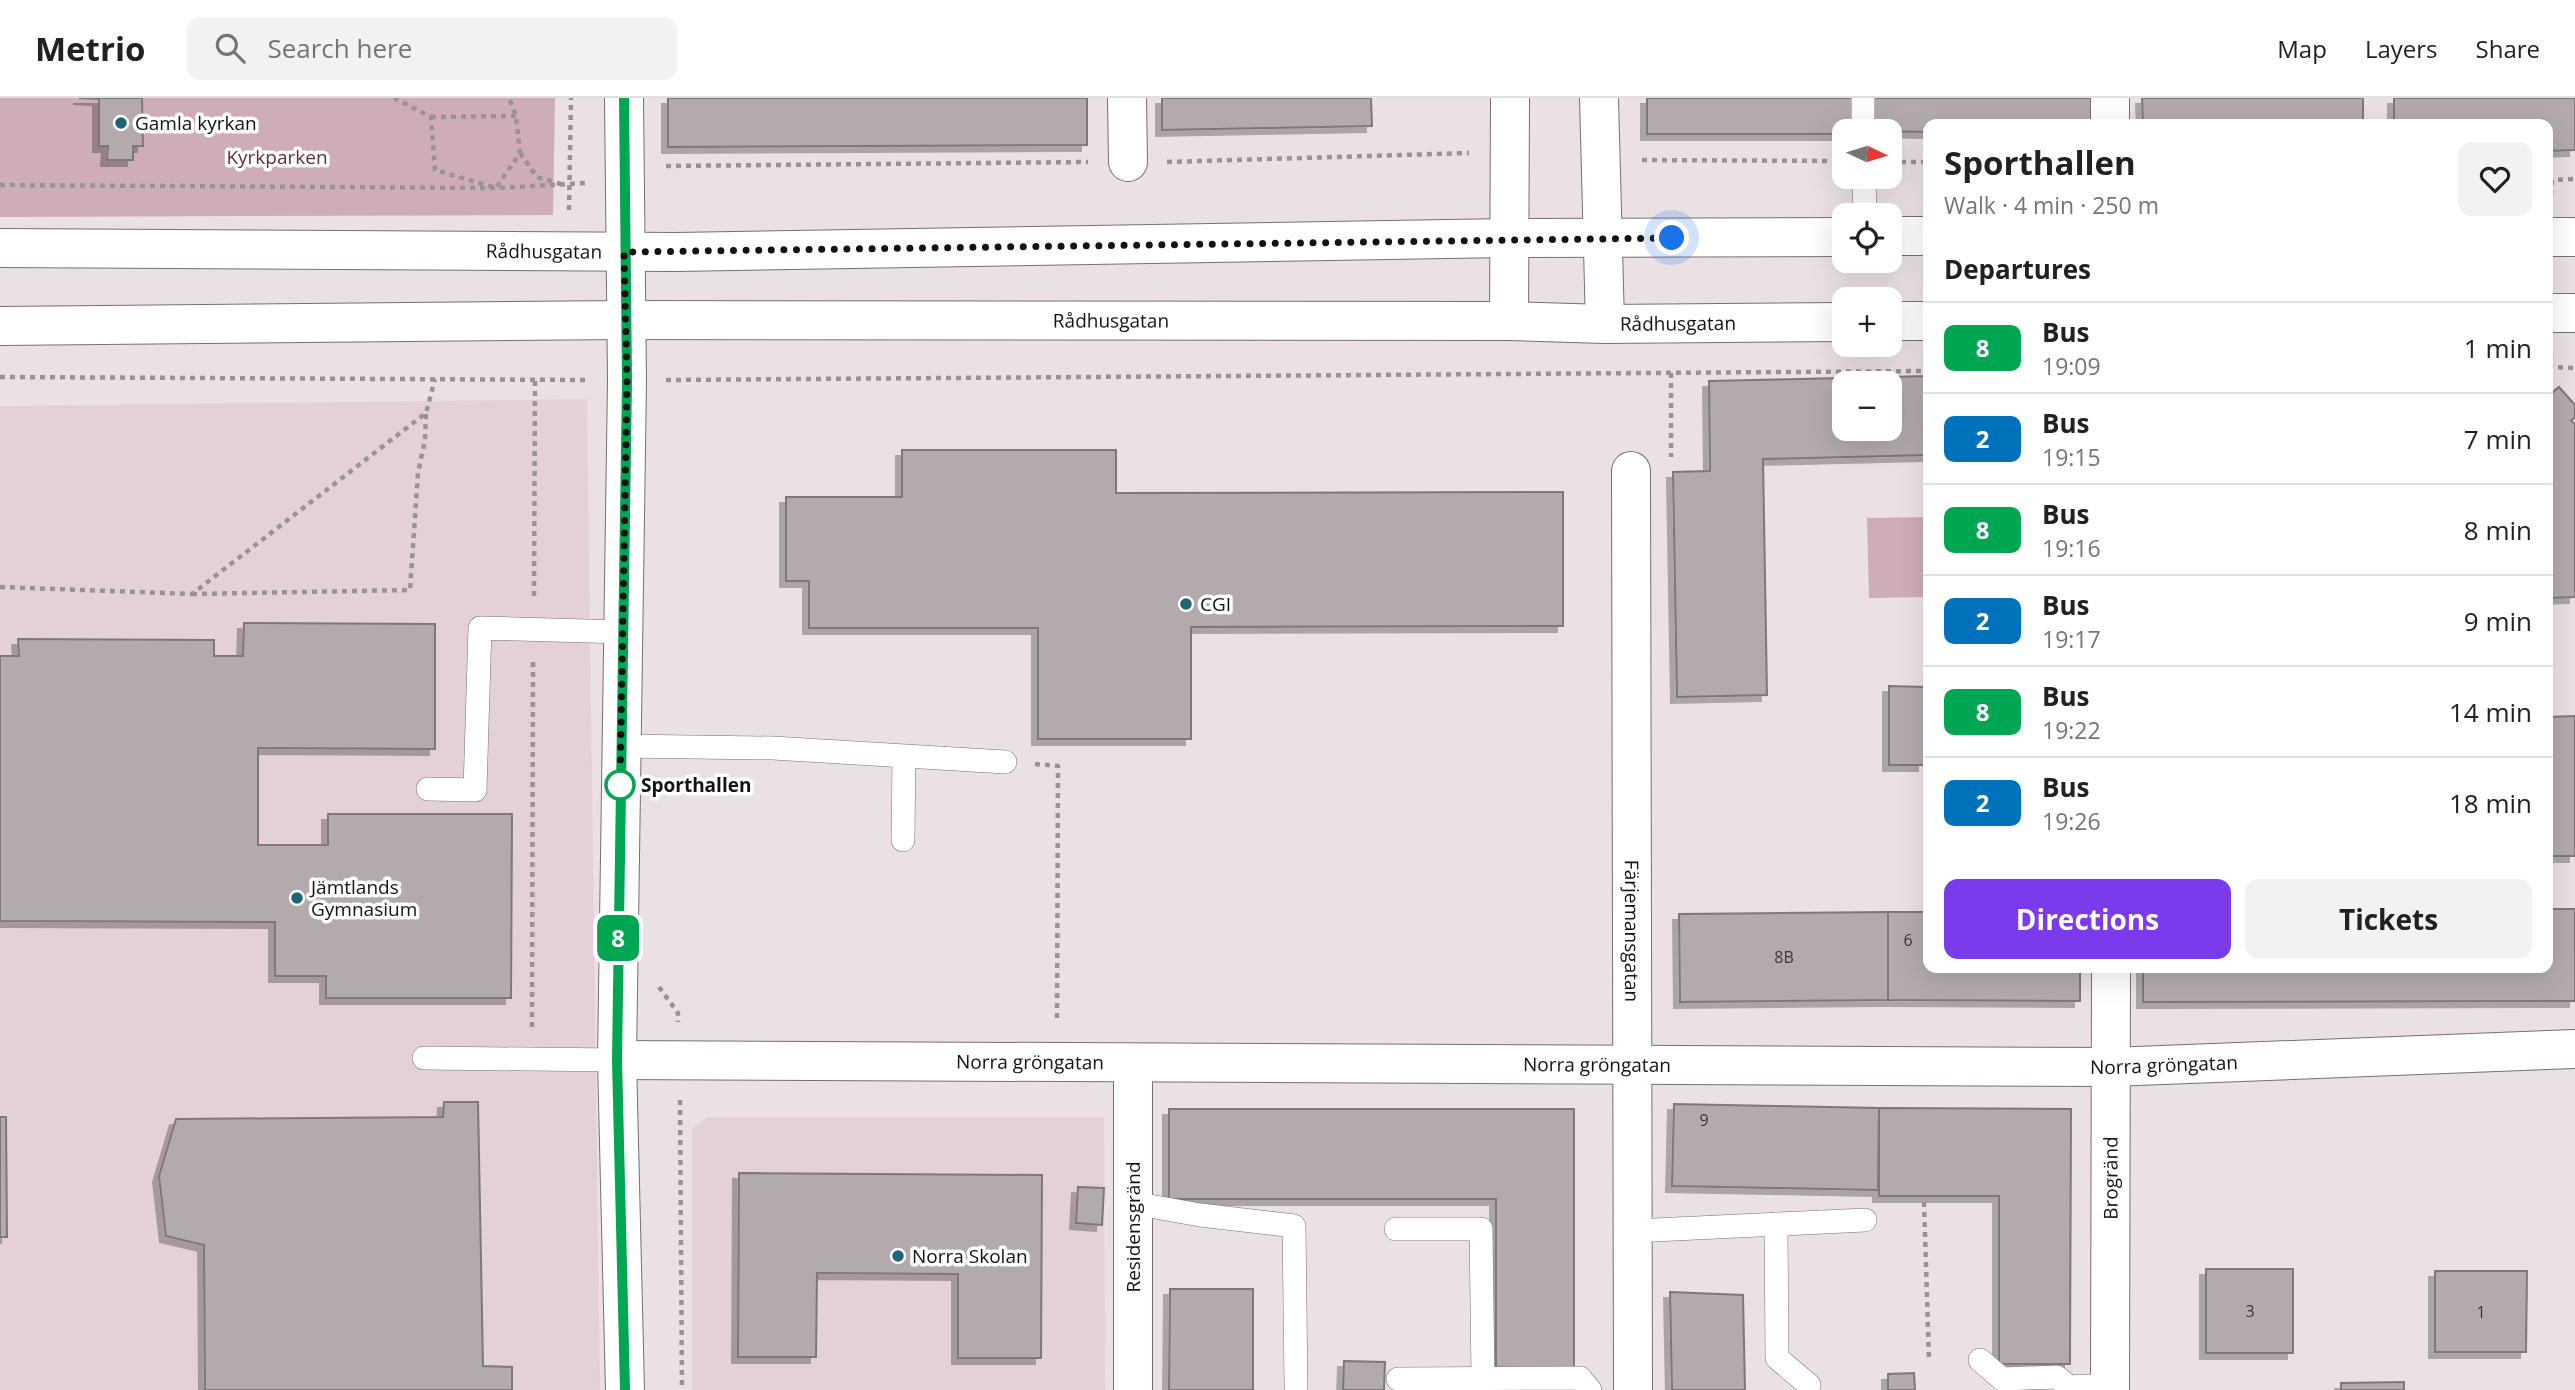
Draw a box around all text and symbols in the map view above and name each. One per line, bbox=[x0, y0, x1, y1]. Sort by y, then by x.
search box bbox=[187, 17, 677, 80]
text: Metrio bbox=[35, 26, 145, 71]
icon: search bbox=[211, 29, 249, 67]
text: Search here bbox=[267, 30, 412, 66]
text: Map bbox=[2277, 32, 2327, 65]
text: Layers bbox=[2365, 32, 2438, 65]
text: Share bbox=[2476, 32, 2540, 65]
place label: Gamla kyrkan bbox=[135, 110, 257, 136]
marker: Gamla kyrkan bbox=[113, 115, 129, 131]
north arrow bbox=[1832, 119, 1902, 189]
map controls bbox=[1832, 119, 1902, 441]
text: Sporthallen bbox=[1944, 140, 2136, 185]
button: heart bbox=[2458, 142, 2532, 216]
park label: Kyrkparken bbox=[226, 144, 328, 170]
text: Walk · 4 min · 250 m bbox=[1944, 189, 2159, 221]
button: locate bbox=[1832, 203, 1902, 273]
your location bbox=[1654, 220, 1689, 255]
street label: Rådhusgatan bbox=[486, 238, 602, 265]
text: Departures bbox=[1944, 251, 2091, 287]
button: + bbox=[1832, 287, 1902, 357]
street label: Rådhusgatan bbox=[1053, 307, 1169, 334]
street label: Rådhusgatan bbox=[1620, 310, 1736, 337]
text: Bus bbox=[2042, 314, 2089, 350]
text: 1 min bbox=[2464, 330, 2532, 366]
text: 8 bbox=[1976, 331, 1989, 364]
text: 19:09 bbox=[2042, 350, 2101, 382]
button: − bbox=[1832, 371, 1902, 441]
text: Bus bbox=[2042, 405, 2089, 441]
text: 7 min bbox=[2464, 421, 2532, 457]
text: 2 bbox=[1976, 422, 1989, 455]
text: 19:15 bbox=[2042, 441, 2101, 473]
text: Bus bbox=[2042, 496, 2089, 532]
text: 8 min bbox=[2464, 512, 2532, 548]
text: 8 bbox=[1976, 513, 1989, 546]
text: 19:16 bbox=[2042, 532, 2101, 564]
text: Bus bbox=[2042, 587, 2089, 623]
place label: CGI bbox=[1200, 591, 1231, 617]
marker: CGI bbox=[1178, 596, 1194, 612]
text: 9 min bbox=[2464, 603, 2532, 639]
text: 2 bbox=[1976, 604, 1989, 637]
text: 19:17 bbox=[2042, 623, 2101, 655]
text: Bus bbox=[2042, 678, 2089, 714]
text: 14 min bbox=[2449, 694, 2532, 730]
text: 8 bbox=[1976, 695, 1989, 728]
text: 19:22 bbox=[2042, 714, 2101, 746]
text: Bus bbox=[2042, 769, 2089, 805]
marker: Sporthallen bbox=[605, 770, 635, 800]
place label: Sporthallen bbox=[641, 772, 751, 798]
text: 18 min bbox=[2449, 785, 2532, 821]
text: 2 bbox=[1976, 786, 1989, 819]
text: 19:26 bbox=[2042, 805, 2101, 837]
street label: Färjemansgatan bbox=[1619, 860, 1645, 1002]
place label: Jämtlands Gymnasium bbox=[309, 874, 417, 922]
button: Directions bbox=[1944, 879, 2231, 959]
button: Tickets bbox=[2245, 879, 2532, 959]
marker: Jämtlands Gymnasium bbox=[289, 890, 305, 906]
line badge: 8 bbox=[595, 915, 641, 961]
text: 8 bbox=[611, 921, 625, 954]
house number: 6 bbox=[1903, 929, 1913, 951]
house number: 8B bbox=[1774, 946, 1794, 968]
street label: Norra gröngatan bbox=[956, 1049, 1104, 1075]
street label: Norra gröngatan bbox=[2090, 1049, 2238, 1080]
street label: Norra gröngatan bbox=[1523, 1051, 1671, 1078]
house number: 9 bbox=[1699, 1109, 1709, 1131]
street label: Brogränd bbox=[2097, 1136, 2124, 1220]
street label: Residensgränd bbox=[1120, 1161, 1146, 1293]
place label: Norra Skolan bbox=[912, 1243, 1028, 1269]
marker: Norra Skolan bbox=[890, 1248, 906, 1264]
house number: 3 bbox=[2245, 1300, 2255, 1322]
house number: 1 bbox=[2476, 1301, 2486, 1323]

